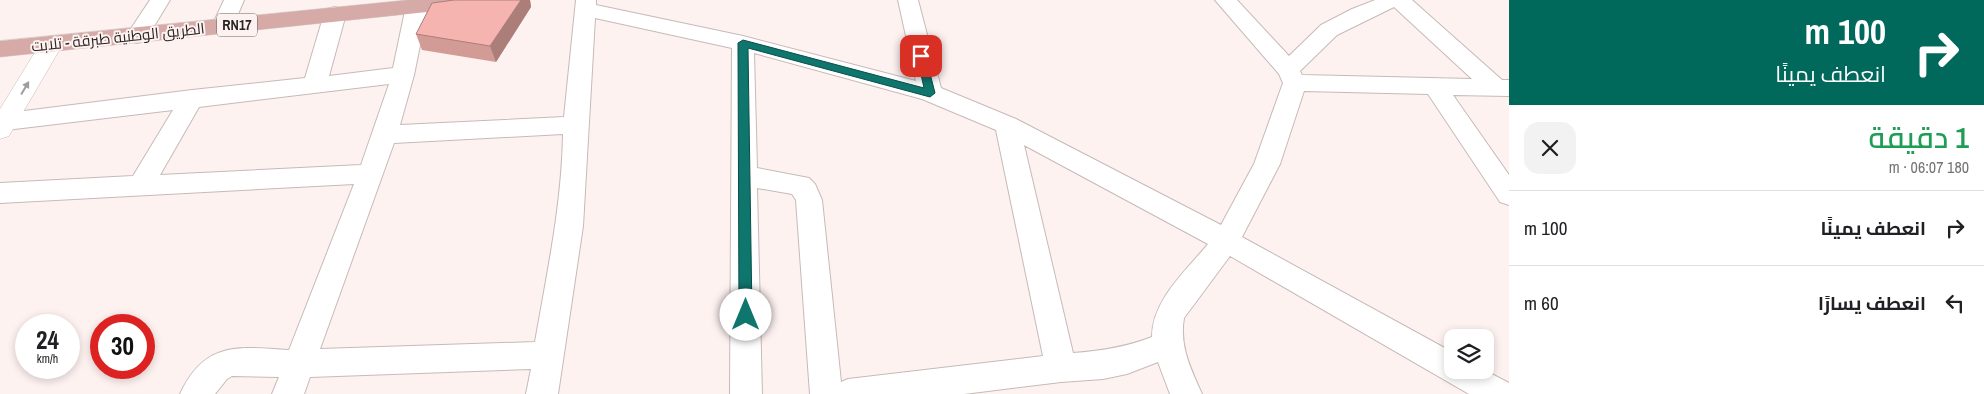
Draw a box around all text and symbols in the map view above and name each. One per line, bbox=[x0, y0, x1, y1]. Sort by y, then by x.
text: 100 m bbox=[1805, 8, 1886, 55]
road number: RN17 bbox=[217, 14, 257, 36]
street label: الطريق الوطنية طبرقة - تلابت bbox=[30, 17, 206, 57]
icon: right bbox=[1904, 20, 1969, 85]
pin bbox=[900, 35, 942, 77]
icon: arrive bbox=[907, 42, 935, 70]
text: انعطف يمينًا bbox=[1775, 59, 1886, 89]
one-way arrow bbox=[21, 81, 30, 94]
text: 1 دقيقة bbox=[1869, 117, 1969, 157]
button: close bbox=[1524, 122, 1576, 174]
text: 180 m · 06:07 bbox=[1889, 156, 1969, 178]
icon: right bbox=[1941, 214, 1969, 242]
text: 100 m bbox=[1524, 215, 1567, 241]
text: انعطف يمينًا bbox=[1820, 215, 1926, 241]
position arrow bbox=[719, 288, 771, 340]
icon: left bbox=[1941, 289, 1969, 317]
text: 60 m bbox=[1524, 290, 1559, 316]
text: انعطف يسارًا bbox=[1818, 290, 1926, 316]
speed limit sign: 30 bbox=[90, 314, 155, 379]
text: 24 bbox=[36, 323, 59, 357]
map controls bbox=[1444, 329, 1494, 379]
button: layers bbox=[1444, 329, 1494, 379]
text: km/h bbox=[37, 351, 58, 367]

